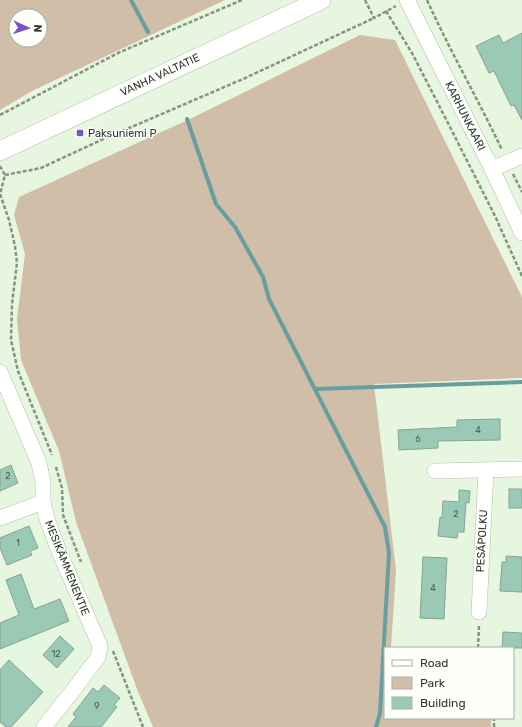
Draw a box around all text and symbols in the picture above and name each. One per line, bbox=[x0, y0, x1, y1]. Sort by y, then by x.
north arrow bbox=[8, 8, 48, 48]
text: N bbox=[31, 24, 44, 33]
street label: VANHA VALTATIE bbox=[118, 51, 202, 99]
street label: KARHUNKAARI bbox=[442, 79, 488, 153]
place label: Paksuniemi P bbox=[88, 127, 157, 140]
marker: Paksuniemi P bbox=[75, 128, 85, 138]
house number: 4 bbox=[475, 425, 481, 435]
house number: 6 bbox=[415, 434, 421, 444]
house number: 2 bbox=[5, 471, 11, 481]
house number: 2 bbox=[453, 509, 459, 519]
street label: PESÄPOLKU bbox=[474, 509, 490, 573]
street label: MESIKÄMMENENTIE bbox=[42, 519, 92, 618]
house number: 1 bbox=[16, 538, 20, 548]
house number: 4 bbox=[430, 583, 436, 593]
legend bbox=[384, 647, 514, 719]
house number: 12 bbox=[51, 649, 61, 659]
text: Road bbox=[420, 656, 448, 670]
text: Park bbox=[420, 676, 446, 690]
text: Building bbox=[420, 696, 466, 710]
house number: 9 bbox=[94, 701, 100, 711]

